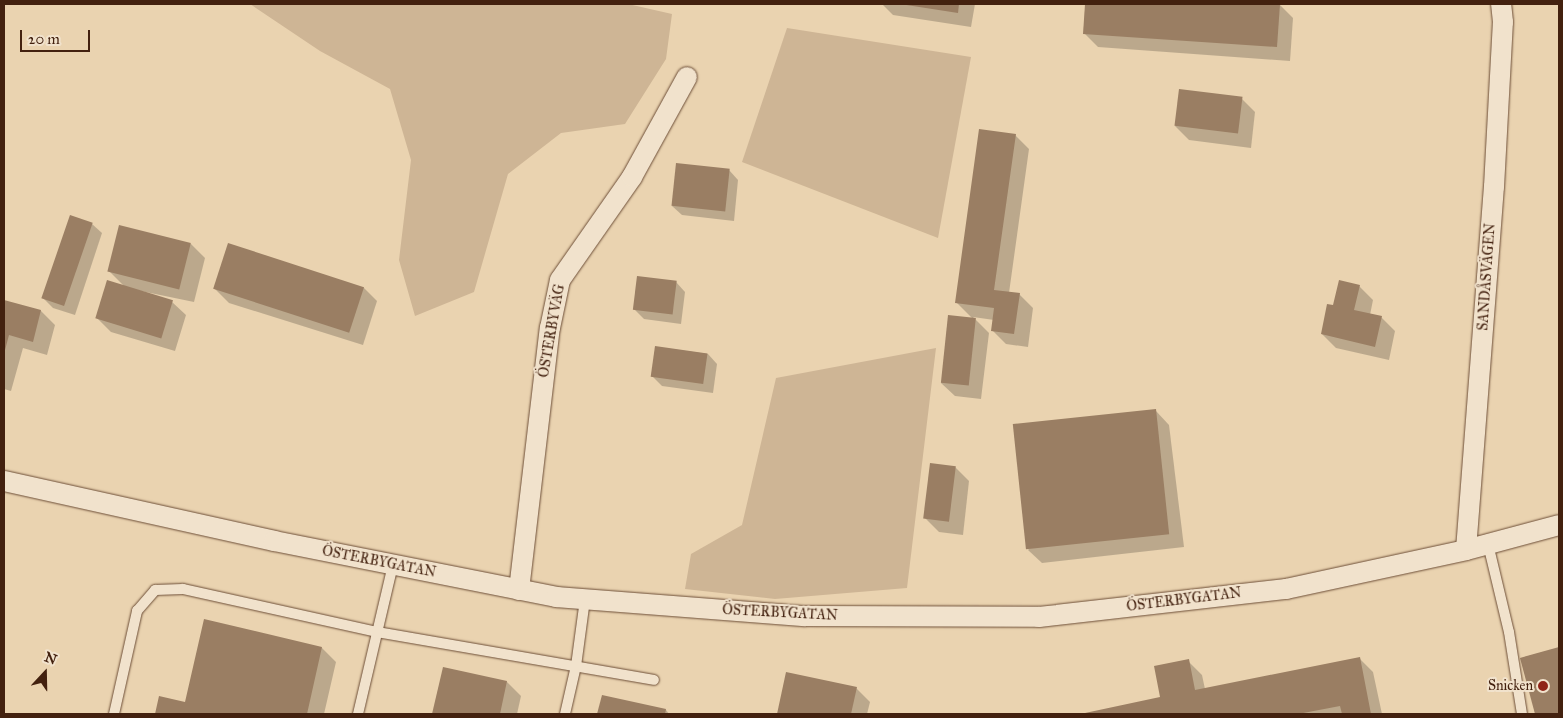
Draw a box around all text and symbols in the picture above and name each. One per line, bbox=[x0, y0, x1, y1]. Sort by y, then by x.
scale bar bbox=[22, 20, 92, 52]
text: 20 m bbox=[28, 30, 60, 48]
street label: SANDÅSVÄGEN bbox=[1475, 223, 1499, 331]
street label: ÖSTERBYVÄG bbox=[536, 283, 568, 379]
street label: ÖSTERBYGATAN bbox=[321, 543, 437, 581]
street label: ÖSTERBYGATAN bbox=[1126, 585, 1242, 615]
street label: ÖSTERBYGATAN bbox=[722, 602, 838, 624]
north arrow bbox=[20, 648, 70, 698]
text: N bbox=[42, 648, 59, 669]
place label: Snicken bbox=[1488, 678, 1533, 694]
marker: Snicken bbox=[1537, 680, 1549, 692]

